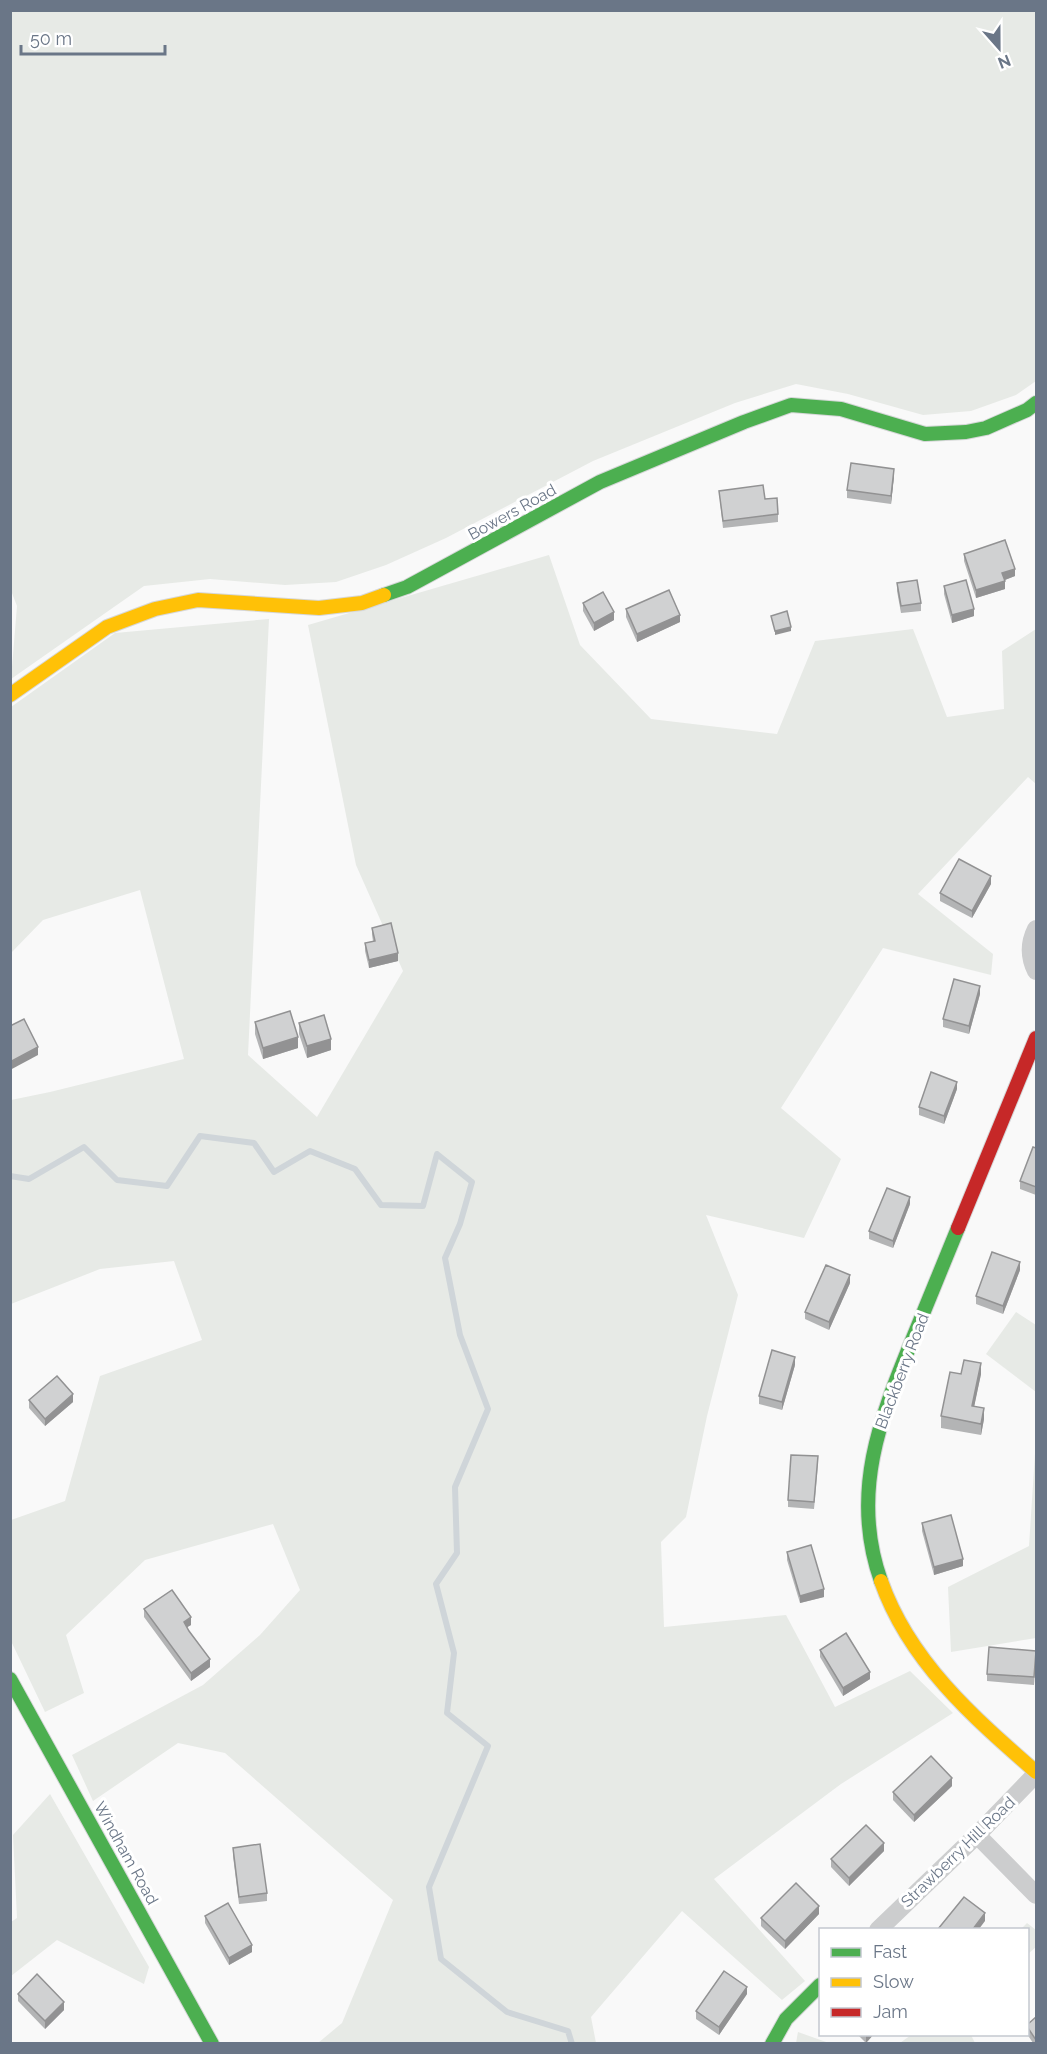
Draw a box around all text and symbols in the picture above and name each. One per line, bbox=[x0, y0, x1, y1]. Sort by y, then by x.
scale bar bbox=[21, 18, 165, 56]
north arrow bbox=[969, 18, 1029, 78]
text: 50 m bbox=[30, 28, 72, 49]
text: N bbox=[995, 50, 1013, 73]
street label: Bowers Road bbox=[465, 480, 559, 544]
street label: Blackberry Road bbox=[871, 1311, 933, 1431]
street label: Strawberry Hill Road bbox=[897, 1793, 1019, 1911]
street label: Windham Road bbox=[90, 1798, 162, 1908]
legend bbox=[819, 1928, 1029, 2036]
text: Fast bbox=[873, 1941, 907, 1962]
text: Slow bbox=[873, 1971, 914, 1992]
text: Jam bbox=[873, 2001, 908, 2022]

